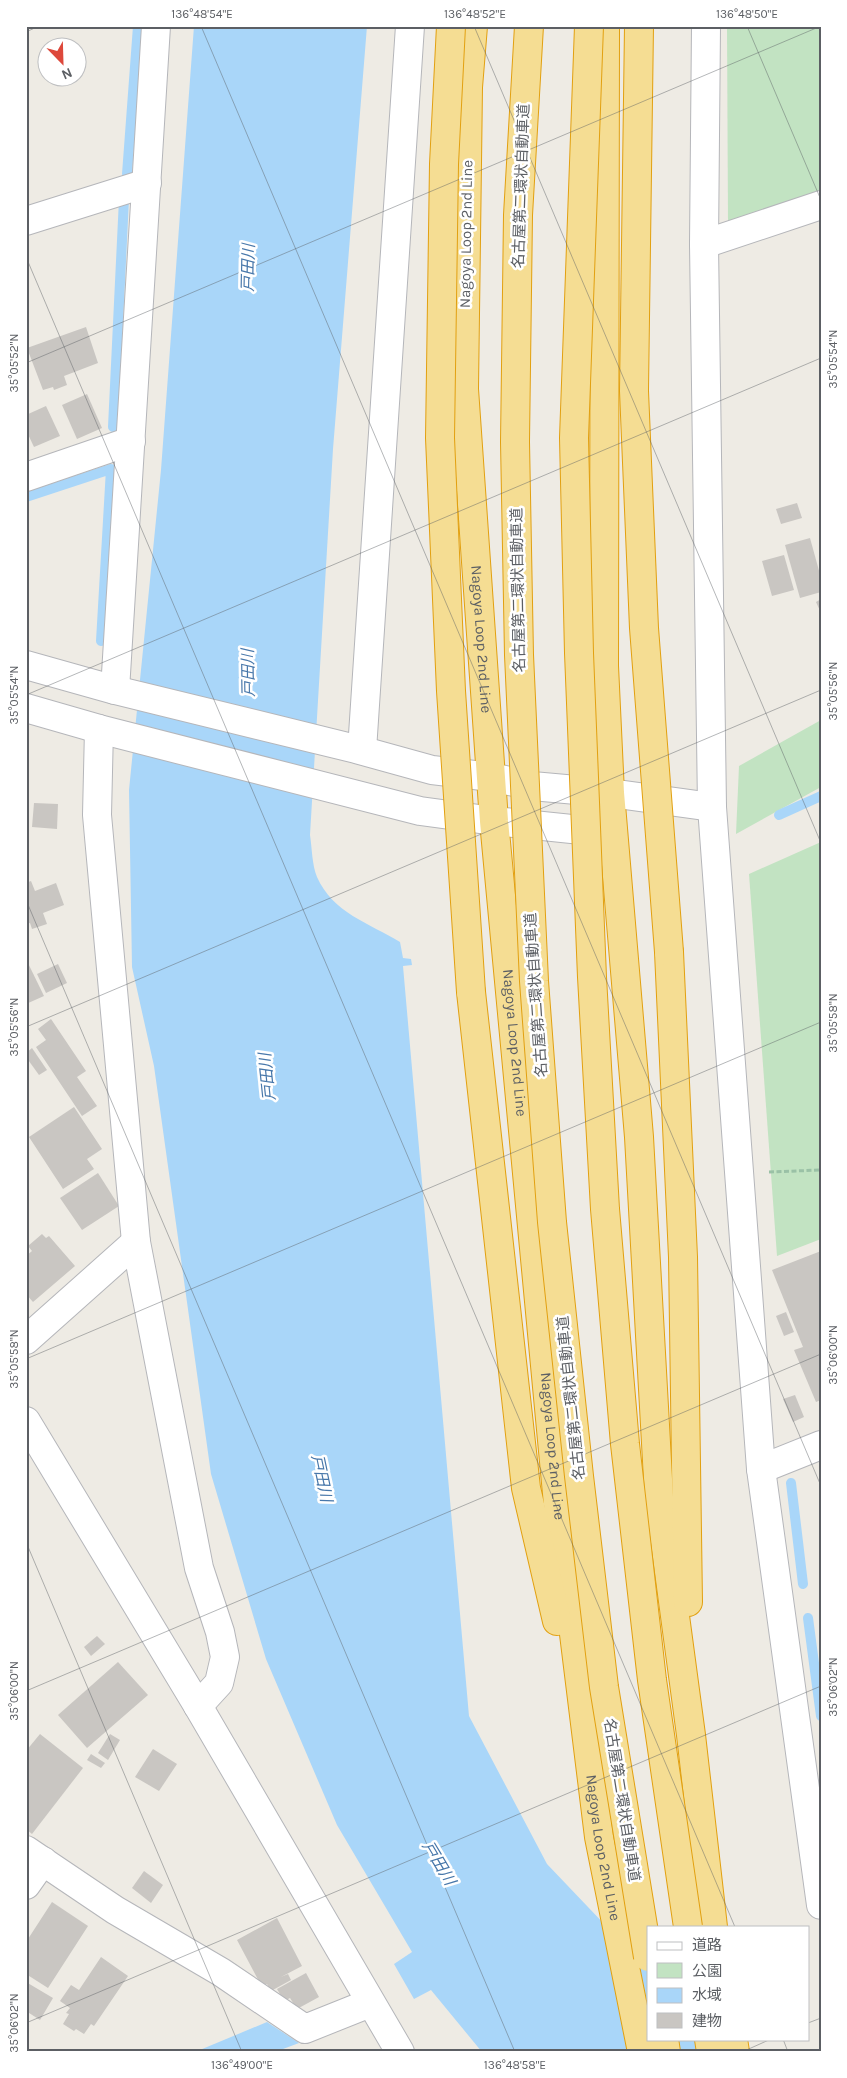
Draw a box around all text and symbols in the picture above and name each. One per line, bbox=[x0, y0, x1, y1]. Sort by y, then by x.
text: 136°48'54"E bbox=[171, 7, 233, 21]
text: 136°48'52"E bbox=[444, 7, 506, 21]
text: 136°48'50"E bbox=[716, 7, 778, 21]
north arrow bbox=[38, 38, 88, 88]
text: N bbox=[59, 64, 75, 83]
street label: 名古屋第二環状自動車道 bbox=[509, 103, 533, 269]
street label: Nagoya Loop 2nd Line bbox=[456, 160, 476, 308]
water label: 戸田川 bbox=[238, 242, 258, 292]
text: 35°05'54"N bbox=[826, 330, 840, 388]
text: 35°05'52"N bbox=[7, 333, 21, 393]
street label: 名古屋第二環状自動車道 bbox=[508, 507, 528, 673]
street label: Nagoya Loop 2nd Line bbox=[467, 565, 495, 714]
water label: 戸田川 bbox=[238, 647, 258, 697]
text: 35°05'56"N bbox=[826, 662, 840, 720]
text: 35°05'54"N bbox=[7, 666, 21, 724]
street label: 名古屋第二環状自動車道 bbox=[521, 912, 551, 1078]
street label: Nagoya Loop 2nd Line bbox=[499, 968, 531, 1117]
text: 35°05'58"N bbox=[826, 993, 840, 1053]
text: 35°05'56"N bbox=[7, 998, 21, 1056]
water label: 戸田川 bbox=[255, 1050, 279, 1102]
street label: 名古屋第二環状自動車道 bbox=[553, 1315, 589, 1481]
text: 35°06'00"N bbox=[826, 1325, 840, 1385]
text: 35°05'58"N bbox=[7, 1329, 21, 1389]
street label: Nagoya Loop 2nd Line bbox=[537, 1371, 569, 1521]
water label: 戸田川 bbox=[308, 1453, 337, 1505]
text: 35°06'02"N bbox=[826, 1657, 840, 1717]
text: 35°06'00"N bbox=[7, 1661, 21, 1721]
street label: 名古屋第二環状自動車道 bbox=[600, 1717, 644, 1883]
street label: Nagoya Loop 2nd Line bbox=[582, 1773, 625, 1922]
water label: 戸田川 bbox=[418, 1838, 461, 1890]
legend bbox=[647, 1926, 810, 2040]
text: 道路 bbox=[692, 1936, 722, 1954]
text: 公園 bbox=[692, 1962, 722, 1980]
text: 水域 bbox=[692, 1986, 722, 2004]
text: 35°06'02"N bbox=[7, 1993, 21, 2053]
text: 建物 bbox=[692, 2012, 722, 2030]
text: 136°49'00"E bbox=[211, 2058, 273, 2072]
text: 136°48'58"E bbox=[484, 2058, 546, 2072]

